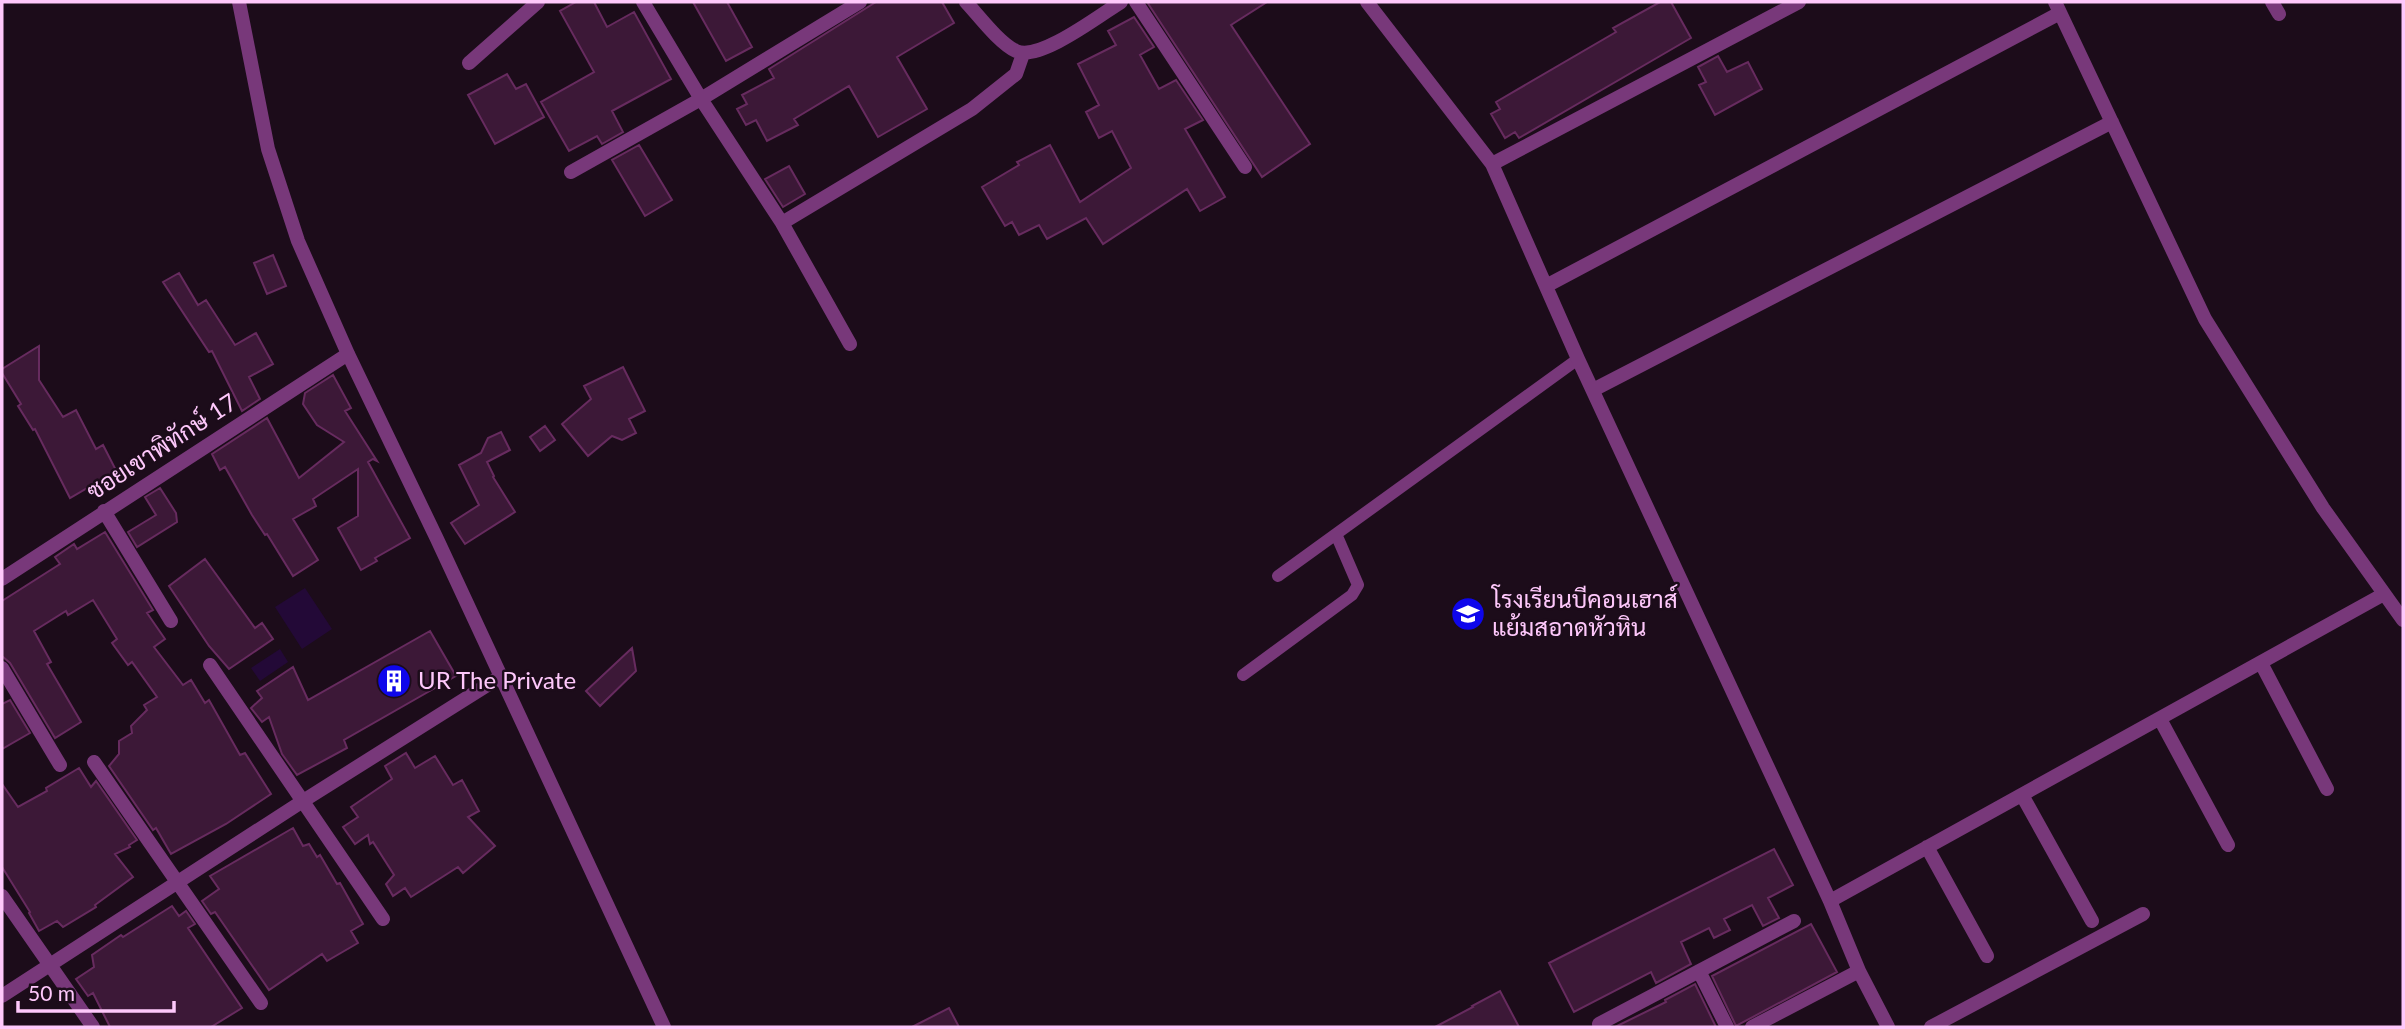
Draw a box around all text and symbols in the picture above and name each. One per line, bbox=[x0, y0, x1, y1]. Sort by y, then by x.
street label: ซอยเขาพิทักษ์ 17 bbox=[81, 386, 242, 505]
place label: โรงเรียนบีคอนเฮาส์ แย้มสอาดหัวหิน bbox=[1490, 584, 1678, 641]
school or university icon: โรงเรียนบีคอนเฮาส์ แย้มสอาดหัวหิน bbox=[1449, 595, 1487, 633]
building icon: UR The Private bbox=[375, 662, 413, 700]
place label: UR The Private bbox=[418, 665, 576, 694]
scale bar bbox=[18, 970, 173, 1014]
text: 50 m bbox=[28, 980, 75, 1005]

